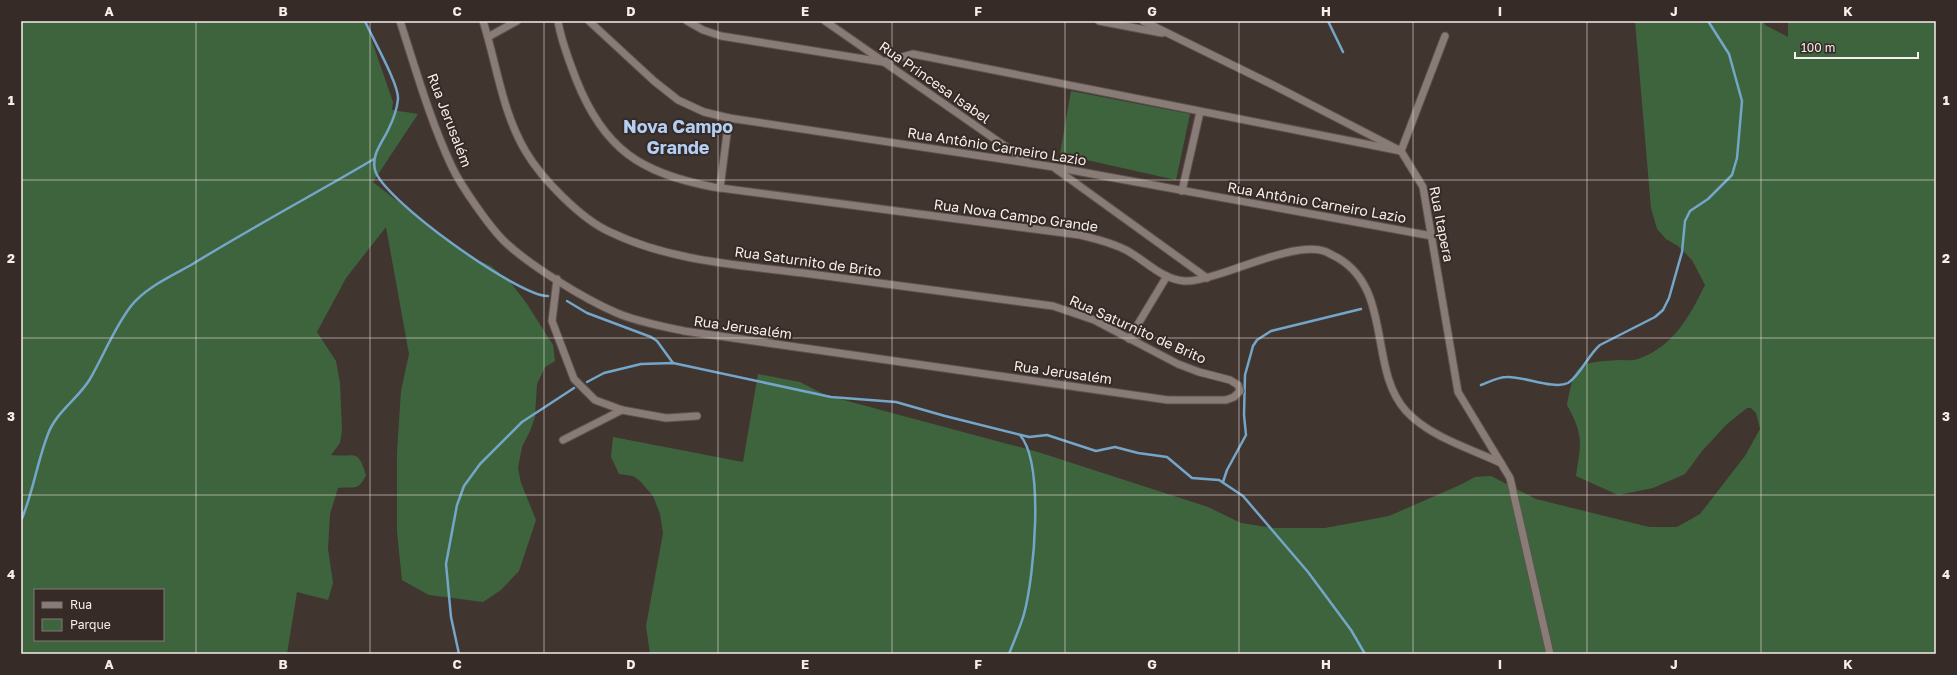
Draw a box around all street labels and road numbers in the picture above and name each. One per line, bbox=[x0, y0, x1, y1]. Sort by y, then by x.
street label: Rua Princesa Isabel bbox=[876, 37, 994, 127]
street label: Rua Jerusalém bbox=[424, 71, 476, 169]
street label: Rua Antônio Carneiro Lazio bbox=[906, 123, 1088, 169]
street label: Rua Antônio Carneiro Lazio bbox=[1226, 178, 1408, 226]
street label: Rua Itapera bbox=[1426, 185, 1458, 263]
street label: Rua Nova Campo Grande bbox=[933, 195, 1099, 235]
street label: Rua Saturnito de Brito bbox=[733, 242, 883, 280]
street label: Rua Saturnito de Brito bbox=[1067, 291, 1209, 367]
street label: Rua Jerusalém bbox=[693, 312, 793, 342]
street label: Rua Jerusalém bbox=[1013, 357, 1113, 387]

